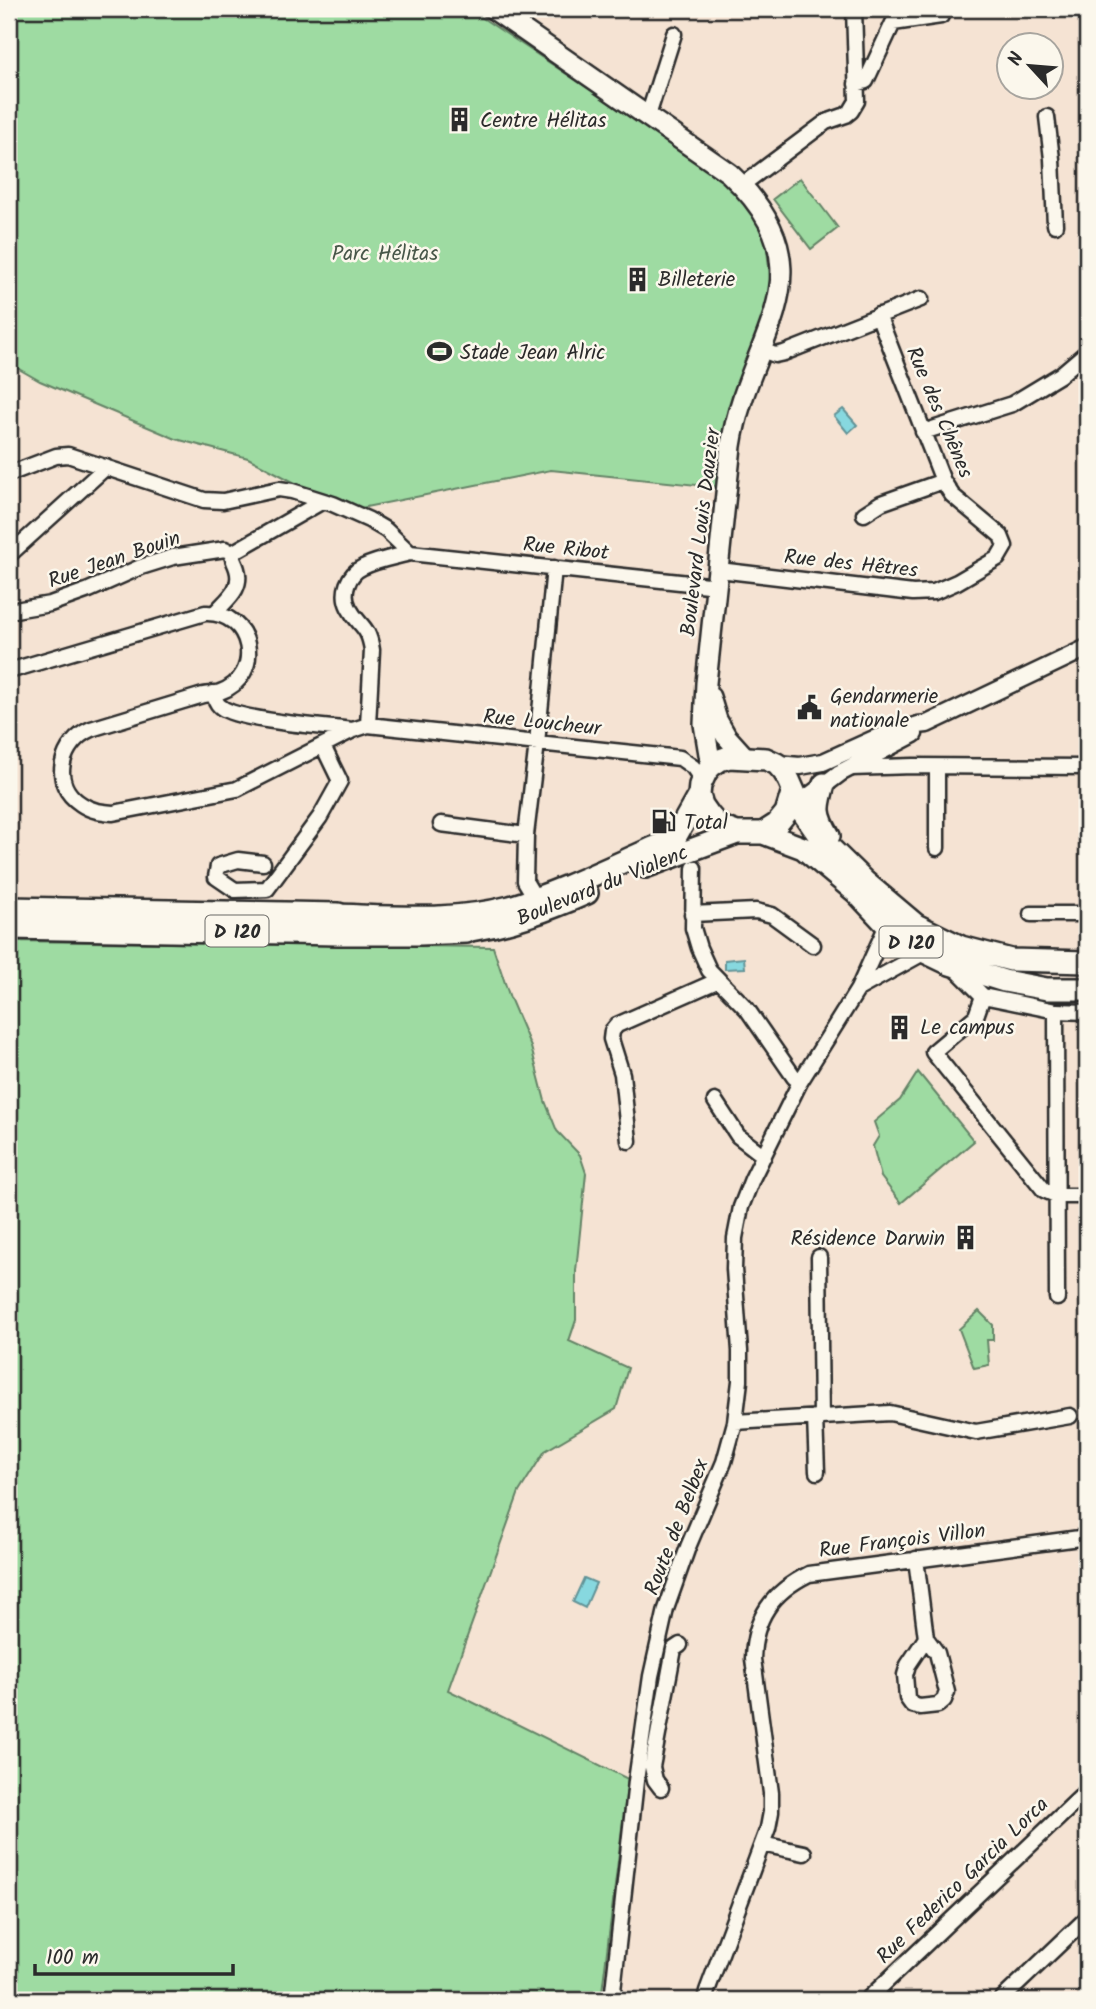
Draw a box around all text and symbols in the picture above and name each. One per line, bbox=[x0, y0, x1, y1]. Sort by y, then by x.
north arrow bbox=[995, 32, 1064, 102]
text: N bbox=[1000, 47, 1033, 71]
place label: Centre Hélitas bbox=[480, 105, 607, 138]
building icon: Centre Hélitas bbox=[446, 106, 474, 134]
park label: Parc Hélitas bbox=[332, 238, 438, 271]
place label: Billeterie bbox=[658, 264, 736, 297]
building icon: Billeterie bbox=[624, 265, 652, 293]
place label: Stade Jean Alric bbox=[460, 337, 605, 370]
sports icon: Stade Jean Alric bbox=[426, 338, 454, 366]
street label: Rue des Chênes bbox=[896, 342, 981, 484]
street label: Boulevard Louis Dauzier bbox=[672, 425, 731, 638]
street label: Rue Jean Bouin bbox=[44, 522, 185, 599]
street label: Rue Ribot bbox=[521, 529, 611, 570]
street label: Rue des Hêtres bbox=[782, 541, 919, 588]
place label: Gendarmerie nationale bbox=[830, 681, 939, 738]
public building icon: Gendarmerie nationale bbox=[796, 694, 824, 722]
street label: Rue Loucheur bbox=[481, 701, 603, 746]
place label: Total bbox=[684, 807, 728, 840]
fuel station icon: Total bbox=[650, 808, 678, 836]
street label: Boulevard du Vialenc bbox=[512, 837, 693, 936]
road number: D 120 bbox=[205, 916, 268, 946]
road number: D 120 bbox=[880, 926, 942, 958]
place label: Le campus bbox=[920, 1012, 1014, 1045]
building icon: Le campus bbox=[886, 1013, 914, 1041]
place label: Résidence Darwin bbox=[791, 1223, 945, 1256]
building icon: Résidence Darwin bbox=[951, 1224, 979, 1252]
street label: Route de Belbex bbox=[636, 1454, 719, 1601]
street label: Rue François Villon bbox=[817, 1515, 987, 1568]
street label: Rue Federico Garcia Lorca bbox=[869, 1790, 1057, 1973]
scale bar bbox=[35, 1932, 233, 1976]
text: 100 m bbox=[46, 1942, 99, 1975]

